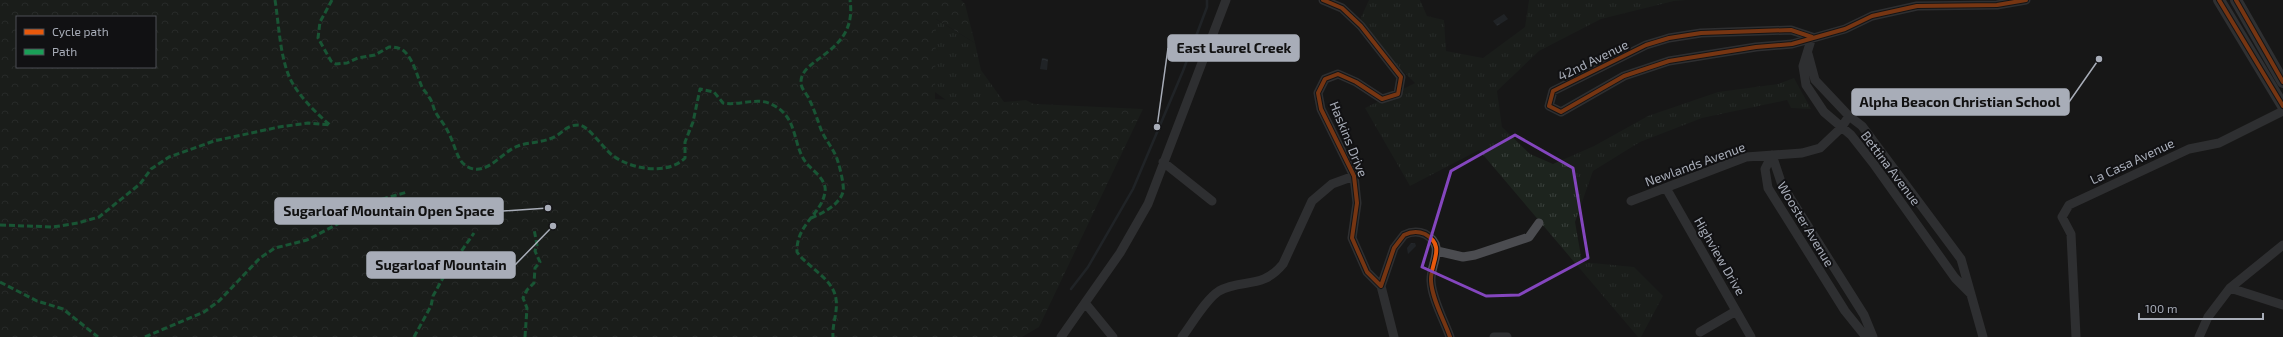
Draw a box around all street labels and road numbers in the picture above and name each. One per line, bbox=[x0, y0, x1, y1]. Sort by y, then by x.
street label: 42nd Avenue bbox=[1555, 36, 1631, 84]
street label: Haskins Drive bbox=[1327, 99, 1371, 179]
street label: Bettina Avenue bbox=[1858, 128, 1924, 208]
street label: La Casa Avenue bbox=[2087, 134, 2177, 188]
street label: Newlands Avenue bbox=[1643, 138, 1747, 190]
street label: Wooster Avenue bbox=[1774, 179, 1838, 269]
street label: Highview Drive bbox=[1691, 214, 1749, 298]

